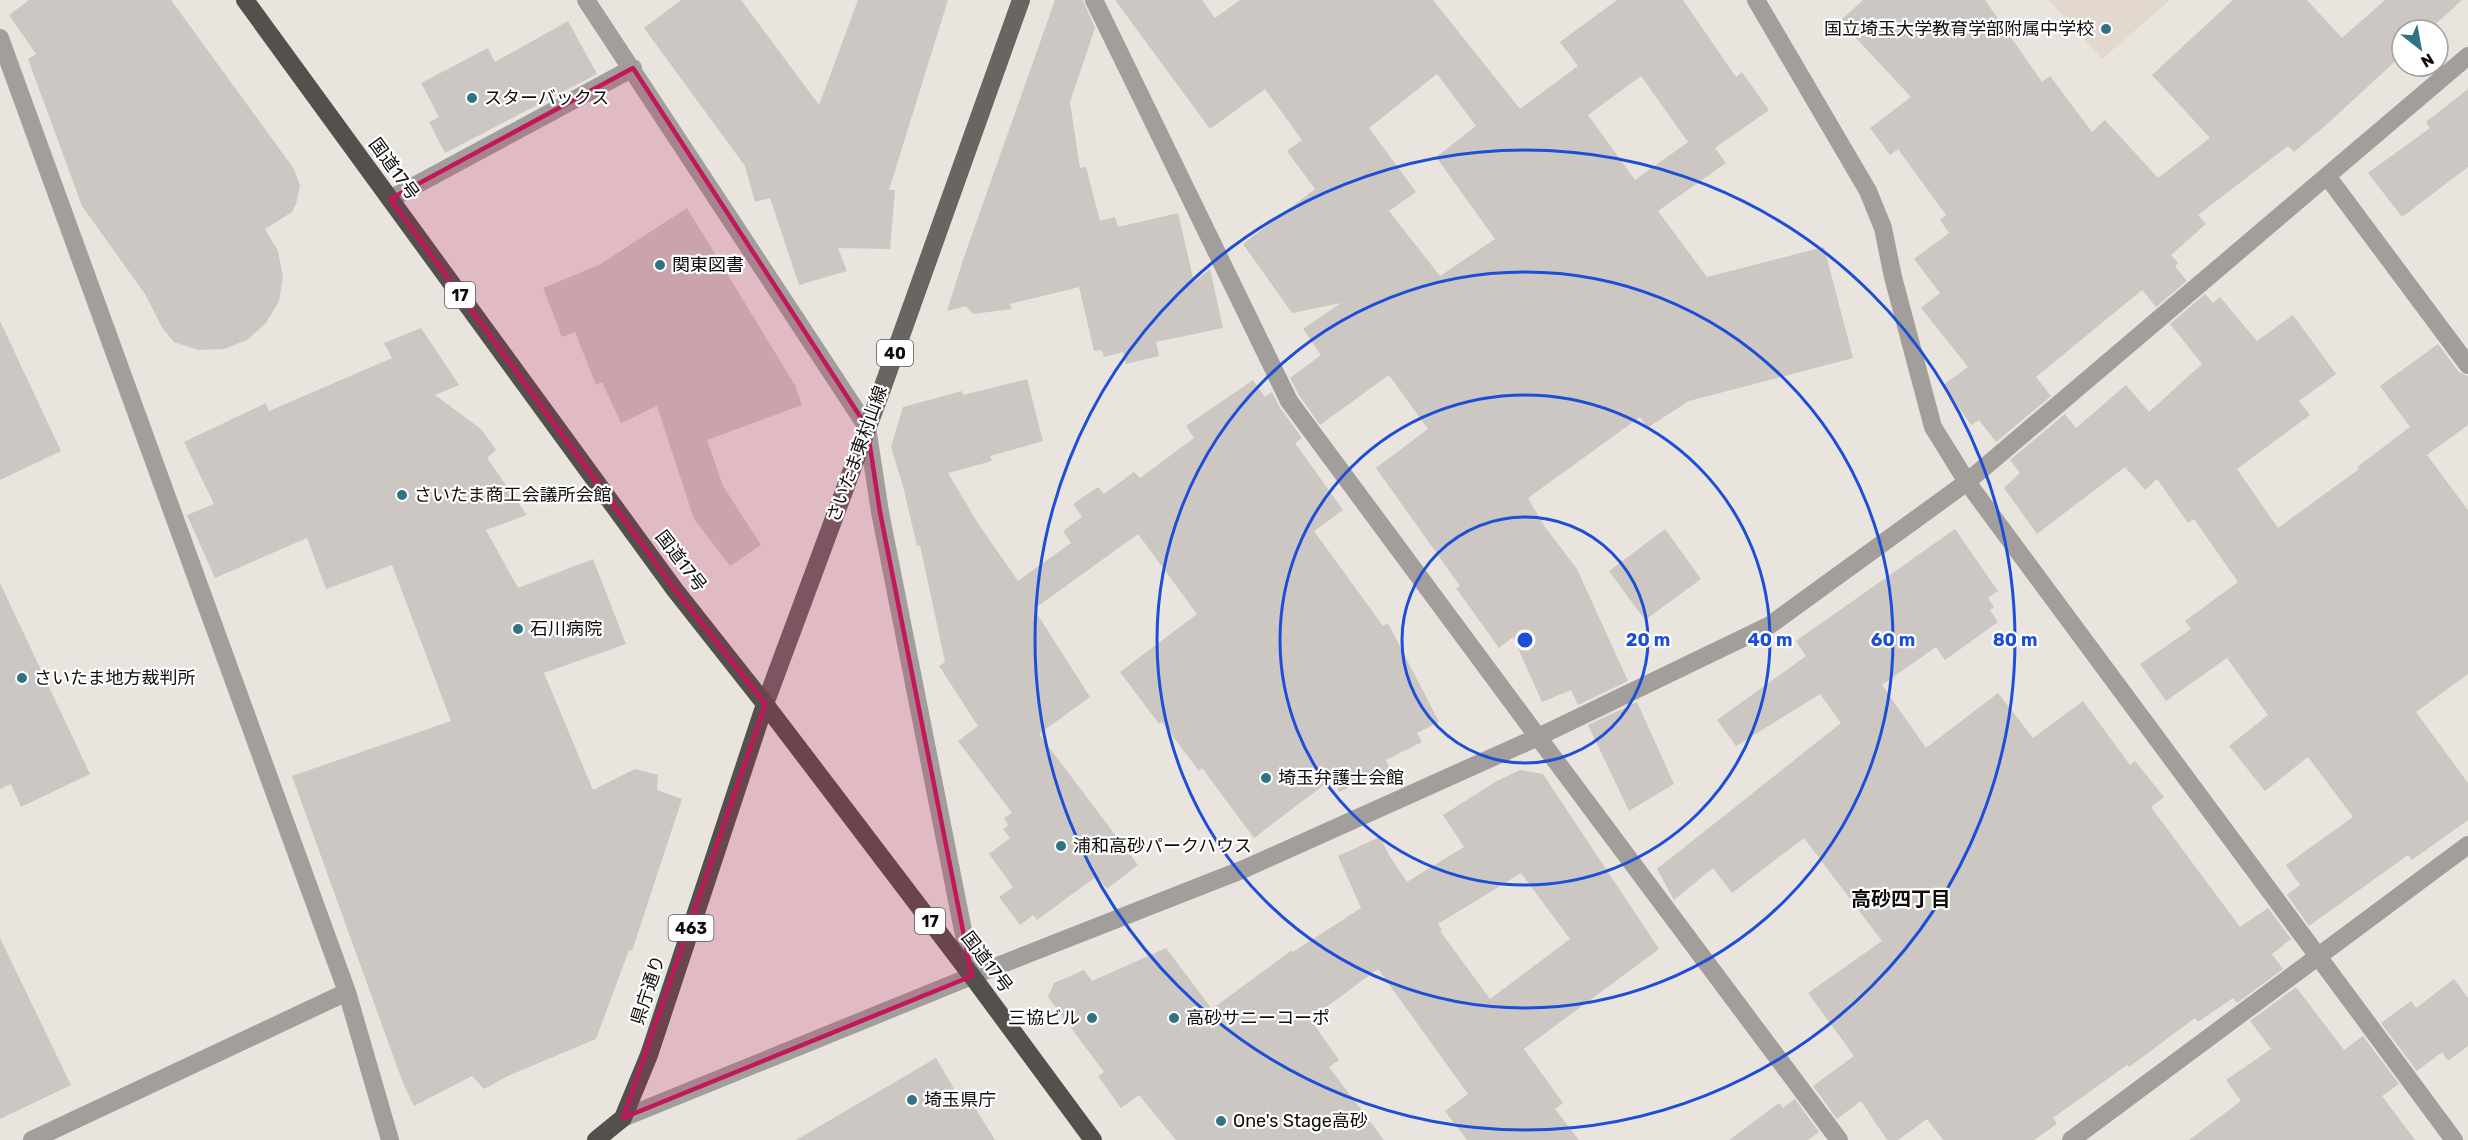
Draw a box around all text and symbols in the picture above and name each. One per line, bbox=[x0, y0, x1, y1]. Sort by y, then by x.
place label: 国立埼玉大学教育学部附属中学校 bbox=[1824, 18, 2094, 40]
north arrow bbox=[2390, 18, 2450, 78]
marker: 国立埼玉大学教育学部附属中学校 bbox=[2099, 22, 2113, 36]
text: N bbox=[2418, 49, 2437, 72]
place label: スターバックス bbox=[484, 87, 609, 109]
marker: スターバックス bbox=[465, 91, 479, 105]
street label: 国道17号 bbox=[364, 134, 424, 204]
place label: 関東図書 bbox=[672, 254, 744, 276]
marker: 関東図書 bbox=[653, 258, 667, 272]
road number: 17 bbox=[445, 282, 475, 308]
road number: 40 bbox=[877, 340, 913, 366]
street label: さいたま東村山線 bbox=[822, 383, 892, 525]
place label: さいたま商工会議所会館 bbox=[414, 484, 611, 506]
marker: さいたま商工会議所会館 bbox=[395, 488, 409, 502]
street label: 国道17号 bbox=[651, 526, 711, 596]
place label: 石川病院 bbox=[530, 618, 602, 640]
marker: 石川病院 bbox=[511, 622, 525, 636]
text: 20 m bbox=[1626, 629, 1670, 651]
text: 40 m bbox=[1748, 629, 1792, 651]
text: 60 m bbox=[1871, 629, 1915, 651]
text: 80 m bbox=[1993, 629, 2037, 651]
centre of rings bbox=[1515, 630, 1535, 650]
place label: さいたま地方裁判所 bbox=[34, 667, 195, 689]
marker: さいたま地方裁判所 bbox=[15, 671, 29, 685]
place label: 埼玉弁護士会館 bbox=[1278, 767, 1404, 789]
marker: 埼玉弁護士会館 bbox=[1259, 771, 1273, 785]
place label: 浦和高砂パークハウス bbox=[1073, 835, 1252, 857]
marker: 浦和高砂パークハウス bbox=[1054, 839, 1068, 853]
district label: 高砂四丁目 bbox=[1851, 887, 1951, 911]
road number: 17 bbox=[915, 908, 945, 934]
road number: 463 bbox=[668, 915, 714, 941]
street label: 国道17号 bbox=[957, 927, 1017, 997]
street label: 県庁通り bbox=[626, 952, 670, 1028]
place label: 三協ビル bbox=[1008, 1007, 1080, 1029]
place label: 高砂サニーコーポ bbox=[1186, 1007, 1330, 1029]
marker: 三協ビル bbox=[1085, 1011, 1099, 1025]
marker: 高砂サニーコーポ bbox=[1167, 1011, 1181, 1025]
place label: 埼玉県庁 bbox=[924, 1089, 996, 1111]
marker: 埼玉県庁 bbox=[905, 1093, 919, 1107]
place label: One's Stage高砂 bbox=[1233, 1110, 1368, 1132]
marker: One's Stage高砂 bbox=[1214, 1114, 1228, 1128]

